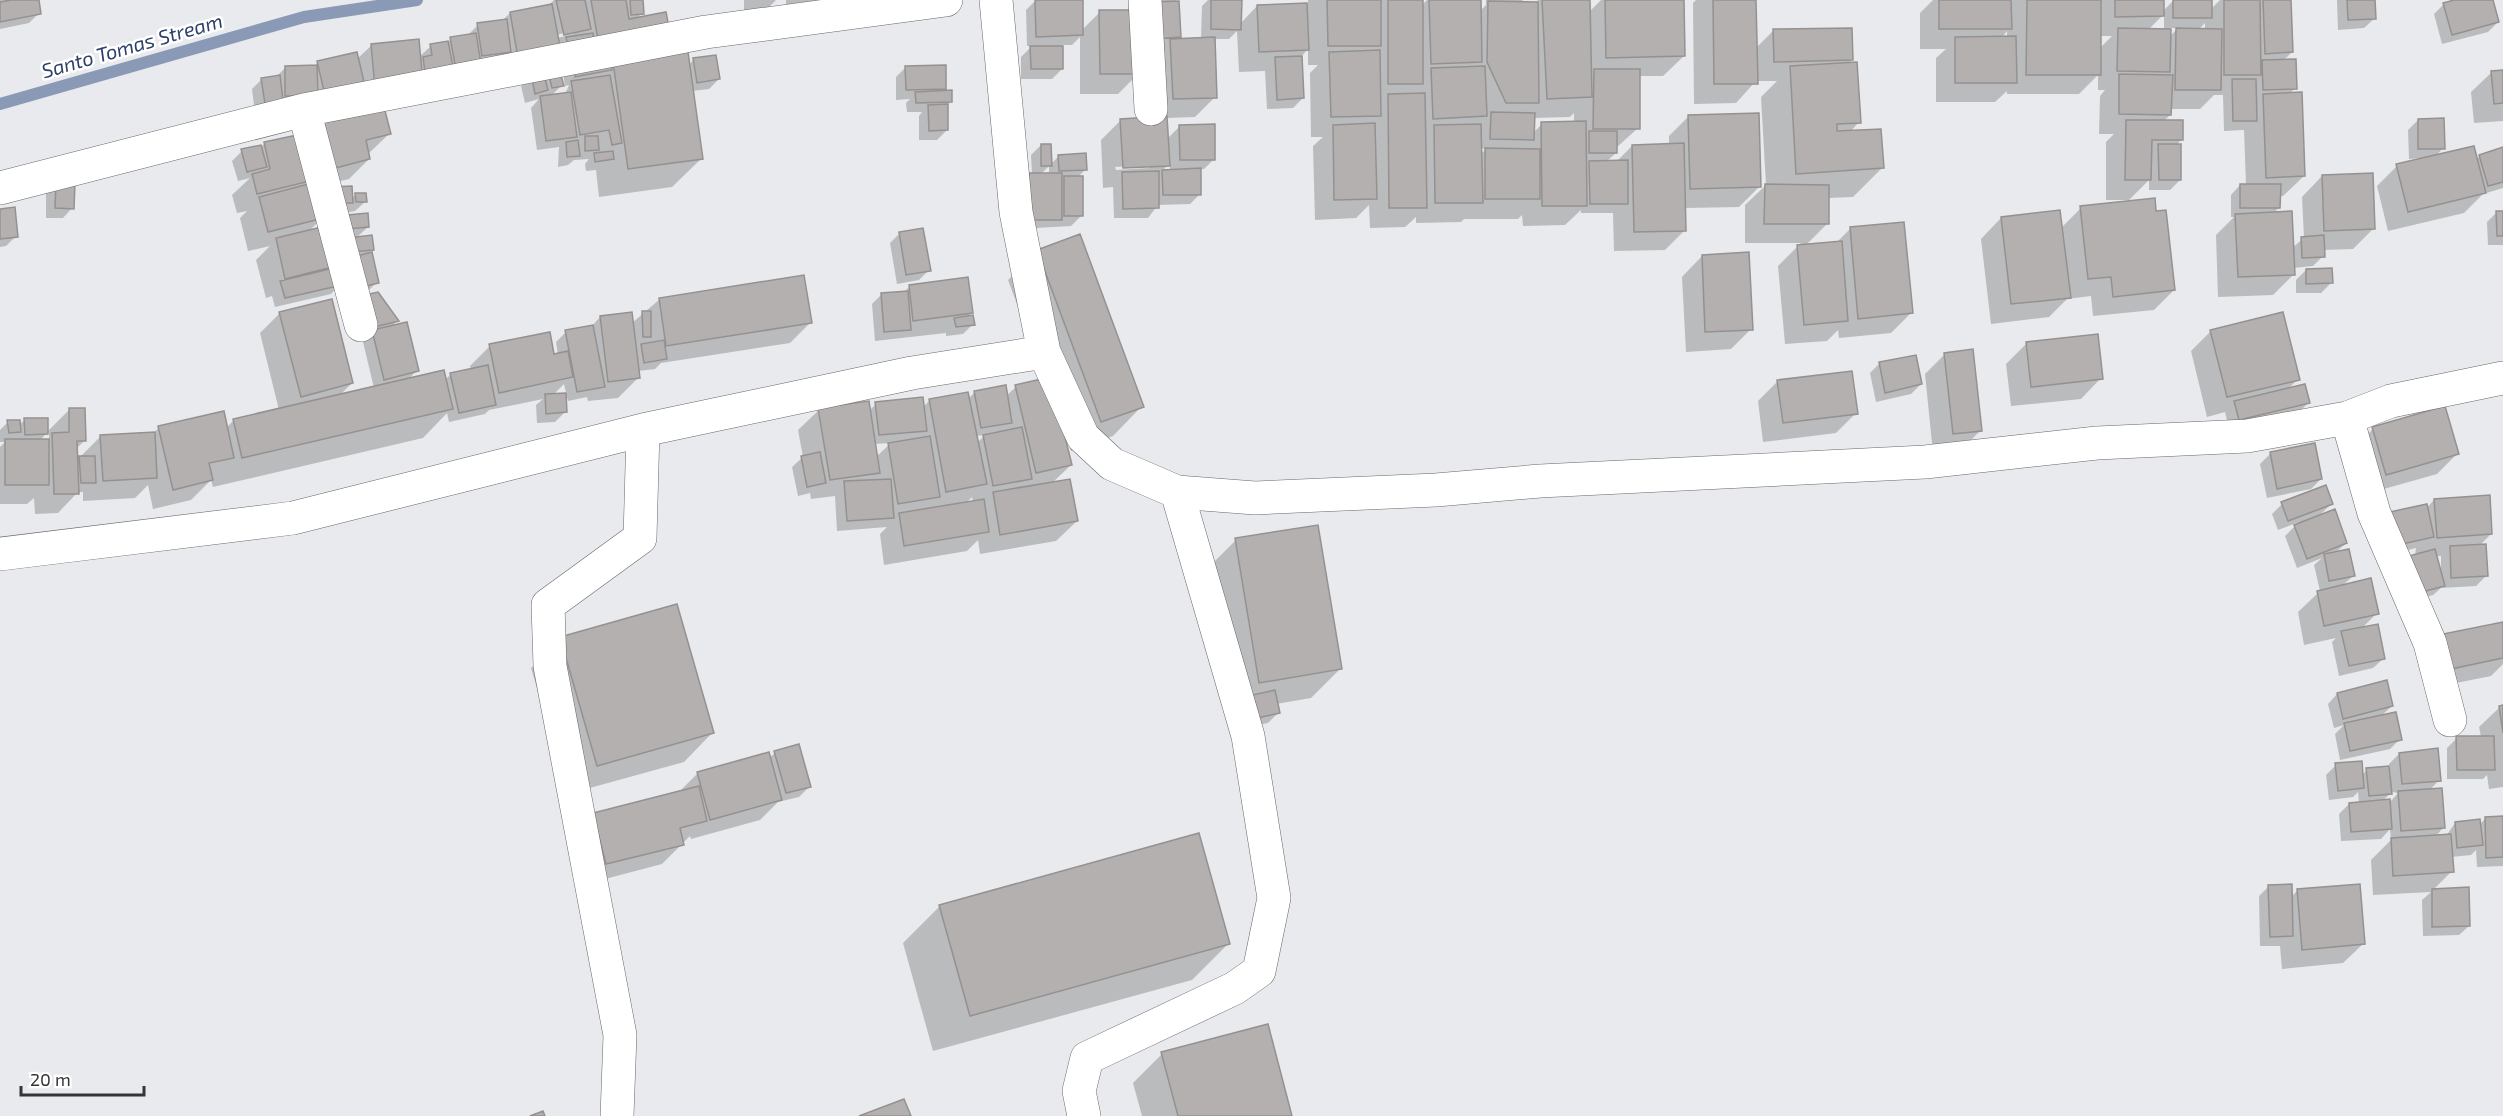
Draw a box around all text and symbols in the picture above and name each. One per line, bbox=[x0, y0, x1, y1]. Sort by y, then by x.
water label: Santo Tomas Stream bbox=[38, 8, 225, 82]
scale bar bbox=[21, 1059, 144, 1097]
text: 20 m bbox=[30, 1068, 71, 1090]

